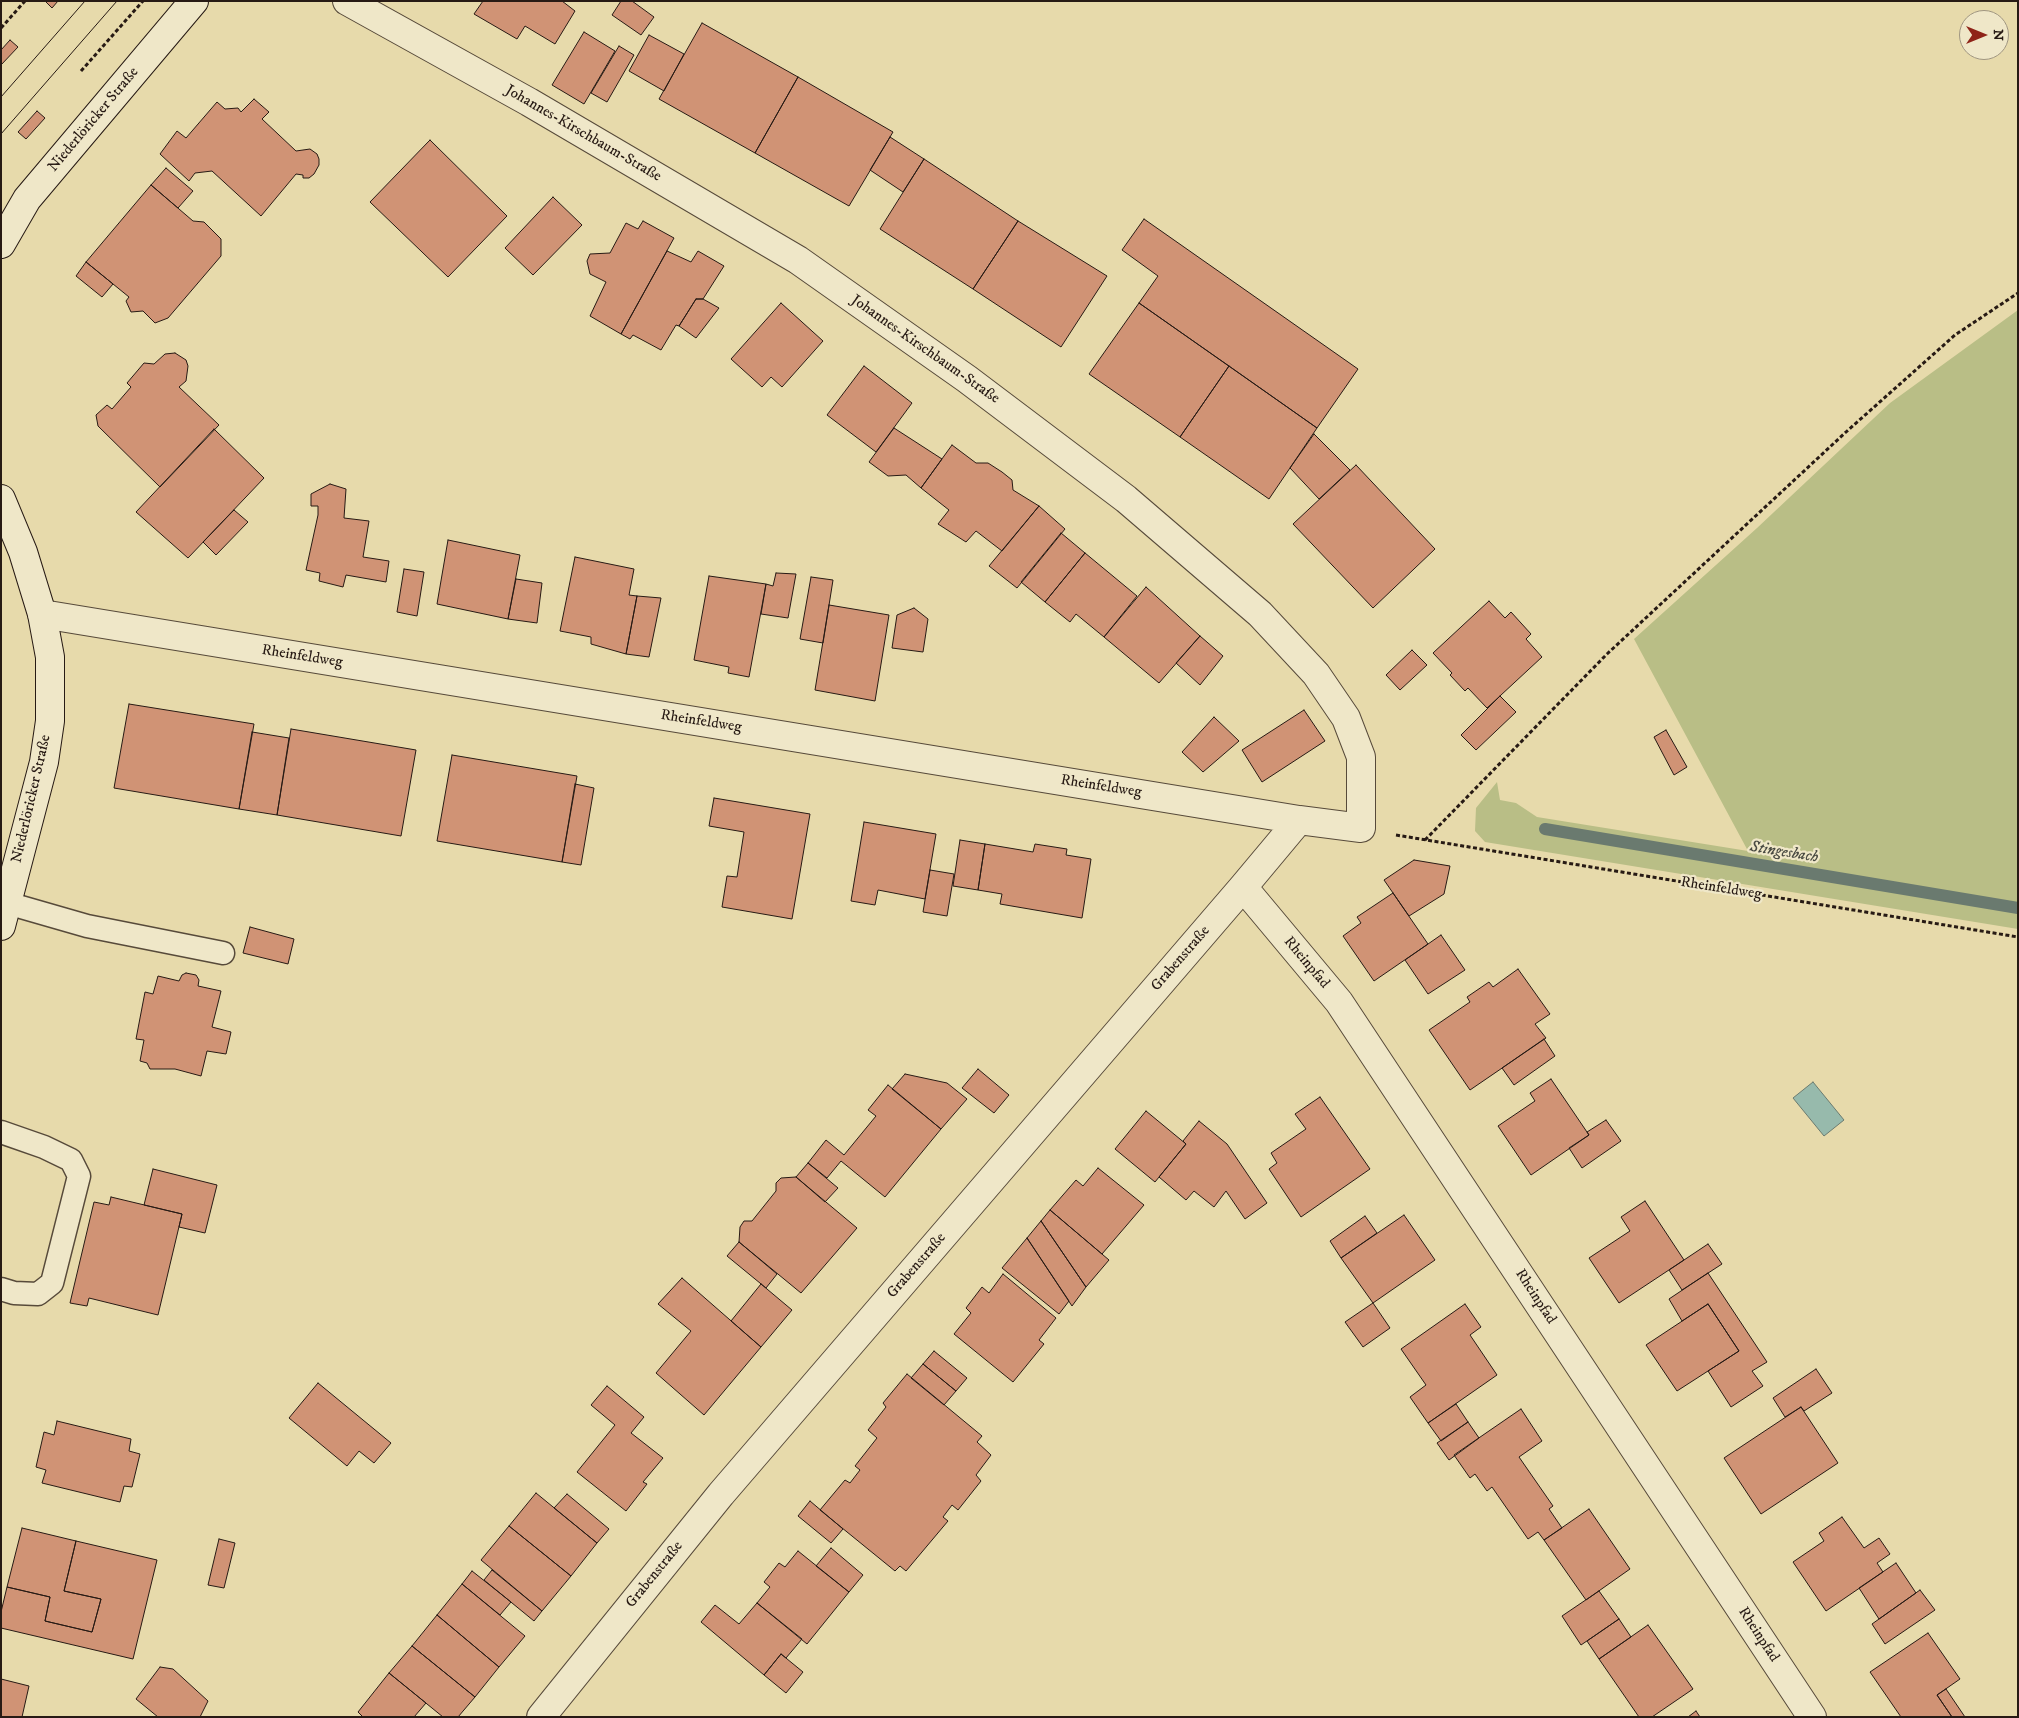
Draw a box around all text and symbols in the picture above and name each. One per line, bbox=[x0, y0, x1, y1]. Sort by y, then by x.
north arrow bbox=[1959, 10, 2009, 60]
text: N bbox=[1989, 29, 2007, 41]
street label: Niederlöricker Straße bbox=[45, 64, 143, 176]
street label: Johannes-Kirschbaum-Straße bbox=[502, 82, 664, 186]
street label: Johannes-Kirschbaum-Straße bbox=[847, 292, 1003, 408]
street label: Rheinfeldweg bbox=[260, 642, 344, 672]
street label: Rheinfeldweg bbox=[659, 707, 743, 737]
street label: Niederlöricker Straße bbox=[8, 733, 56, 865]
street label: Rheinfeldweg bbox=[1059, 772, 1143, 802]
water label: Stingesbach bbox=[1748, 838, 1820, 868]
street label: Rheinfeldweg bbox=[1679, 874, 1763, 904]
street label: Grabenstraße bbox=[1148, 923, 1214, 995]
street label: Rheinpfad bbox=[1279, 934, 1333, 992]
street label: Grabenstraße bbox=[884, 1230, 950, 1302]
street label: Rheinpfad bbox=[1511, 1266, 1559, 1328]
street label: Grabenstraße bbox=[623, 1538, 687, 1612]
street label: Rheinpfad bbox=[1734, 1604, 1782, 1666]

